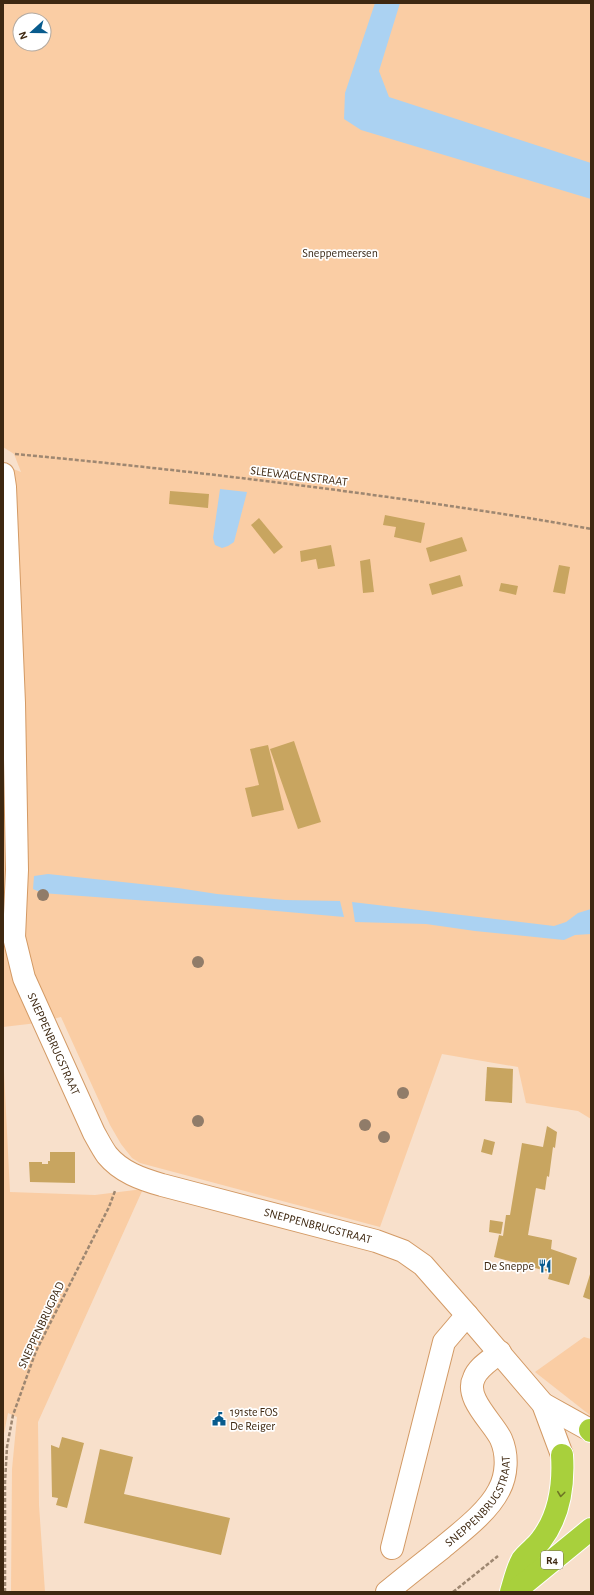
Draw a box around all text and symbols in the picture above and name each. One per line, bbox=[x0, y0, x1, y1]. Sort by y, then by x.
north arrow bbox=[12, 12, 52, 52]
text: N bbox=[17, 30, 30, 41]
park label: Sneppemeersen bbox=[302, 247, 378, 259]
street label: SLEEWAGENSTRAAT bbox=[250, 464, 348, 488]
street label: SNEPPENBRUGSTRAAT bbox=[25, 991, 82, 1097]
street label: SNEPPENBRUGSTRAAT bbox=[263, 1206, 373, 1246]
restaurant icon: De Sneppe bbox=[537, 1258, 553, 1274]
place label: De Sneppe bbox=[484, 1260, 534, 1272]
street label: SNEPPENBRUGPAD bbox=[16, 1280, 66, 1370]
place label: 191ste FOS De Reiger bbox=[230, 1406, 278, 1432]
public building icon: 191ste FOS De Reiger bbox=[211, 1411, 227, 1427]
street label: SNEPPENBRUGSTRAAT bbox=[443, 1455, 512, 1549]
one-way arrow bbox=[557, 1491, 566, 1497]
road number: R4 bbox=[541, 1551, 563, 1569]

